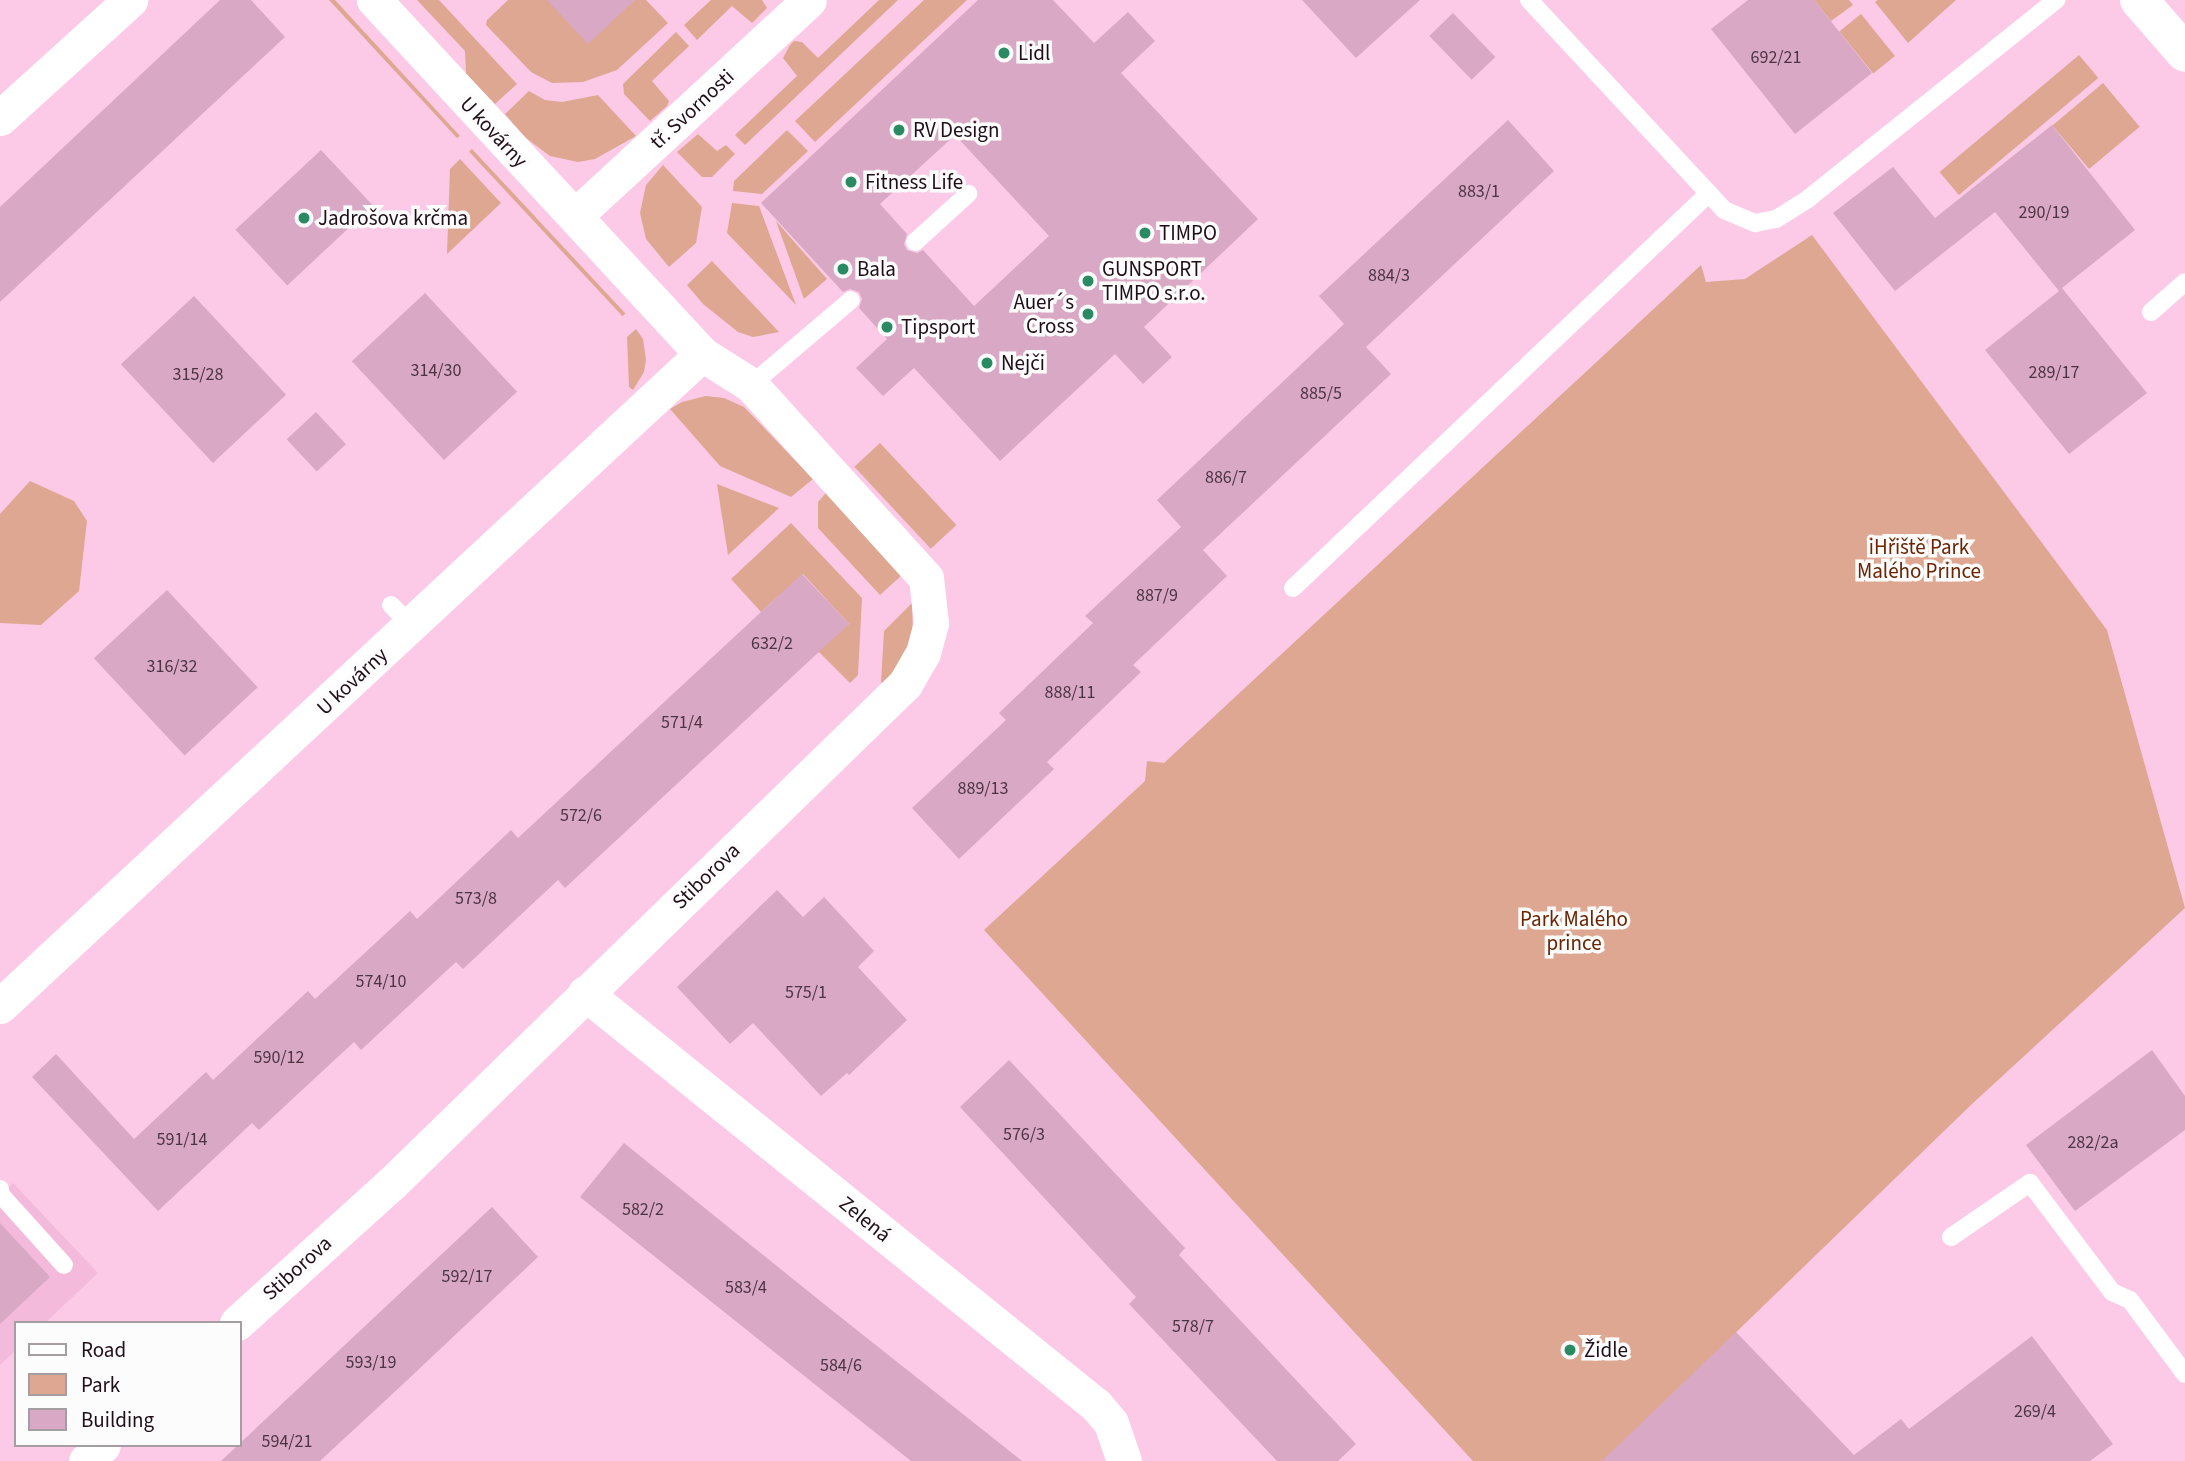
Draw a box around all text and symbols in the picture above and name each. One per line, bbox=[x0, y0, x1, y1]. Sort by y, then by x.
place label: Lidl bbox=[1018, 40, 1050, 66]
marker: Lidl bbox=[996, 45, 1012, 61]
house number: 692/21 bbox=[1750, 47, 1802, 69]
street label: tř. Svornosti bbox=[645, 64, 739, 154]
street label: U kovárny bbox=[455, 91, 533, 173]
place label: RV Design bbox=[913, 117, 999, 143]
marker: RV Design bbox=[891, 122, 907, 138]
place label: Fitness Life bbox=[865, 169, 963, 195]
marker: Fitness Life bbox=[843, 174, 859, 190]
house number: 883/1 bbox=[1458, 181, 1500, 203]
house number: 290/19 bbox=[2018, 202, 2070, 224]
place label: Jadrošova krčma bbox=[318, 205, 468, 231]
marker: Jadrošova krčma bbox=[296, 210, 312, 226]
place label: TIMPO bbox=[1159, 220, 1217, 246]
marker: TIMPO bbox=[1137, 225, 1153, 241]
place label: Bala bbox=[857, 256, 896, 282]
place label: GUNSPORT TIMPO s.r.o. bbox=[1102, 256, 1206, 306]
marker: Bala bbox=[835, 261, 851, 277]
house number: 884/3 bbox=[1368, 265, 1410, 287]
marker: GUNSPORT TIMPO s.r.o. bbox=[1080, 273, 1096, 289]
place label: Auer´s Cross bbox=[1013, 289, 1074, 339]
marker: Auer´s Cross bbox=[1080, 306, 1096, 322]
place label: Tipsport bbox=[901, 314, 975, 340]
marker: Tipsport bbox=[879, 319, 895, 335]
place label: Nejči bbox=[1001, 350, 1045, 376]
marker: Nejči bbox=[979, 355, 995, 371]
house number: 314/30 bbox=[410, 360, 462, 382]
house number: 289/17 bbox=[2028, 362, 2080, 384]
house number: 315/28 bbox=[172, 364, 224, 386]
house number: 885/5 bbox=[1300, 383, 1342, 405]
house number: 886/7 bbox=[1205, 467, 1247, 489]
park label: iHřiště Park Malého Prince bbox=[1857, 534, 1981, 584]
house number: 887/9 bbox=[1136, 585, 1178, 607]
house number: 632/2 bbox=[751, 633, 793, 655]
street label: U kovárny bbox=[311, 642, 393, 720]
house number: 316/32 bbox=[146, 656, 198, 678]
house number: 888/11 bbox=[1044, 682, 1096, 704]
house number: 571/4 bbox=[661, 712, 703, 734]
house number: 889/13 bbox=[957, 778, 1009, 800]
house number: 572/6 bbox=[560, 805, 602, 827]
street label: Stiborova bbox=[667, 838, 745, 914]
house number: 573/8 bbox=[455, 888, 497, 910]
park label: Park Malého prince bbox=[1520, 906, 1628, 956]
house number: 574/10 bbox=[355, 971, 407, 993]
house number: 575/1 bbox=[785, 982, 827, 1004]
house number: 590/12 bbox=[253, 1047, 305, 1069]
house number: 576/3 bbox=[1003, 1124, 1045, 1146]
house number: 591/14 bbox=[156, 1129, 208, 1151]
house number: 282/2a bbox=[2067, 1132, 2119, 1154]
street label: Zelená bbox=[834, 1191, 896, 1247]
house number: 582/2 bbox=[622, 1199, 664, 1221]
street label: Stiborova bbox=[257, 1230, 337, 1306]
house number: 592/17 bbox=[441, 1266, 493, 1288]
house number: 583/4 bbox=[725, 1277, 767, 1299]
house number: 578/7 bbox=[1172, 1316, 1214, 1338]
legend bbox=[14, 1321, 242, 1447]
text: Road bbox=[81, 1335, 126, 1365]
place label: Židle bbox=[1584, 1337, 1628, 1363]
marker: Židle bbox=[1562, 1342, 1578, 1358]
house number: 593/19 bbox=[345, 1352, 397, 1374]
house number: 584/6 bbox=[820, 1355, 862, 1377]
text: Park bbox=[81, 1370, 120, 1400]
house number: 269/4 bbox=[2014, 1401, 2056, 1423]
text: Building bbox=[81, 1405, 154, 1435]
house number: 594/21 bbox=[261, 1431, 313, 1453]

